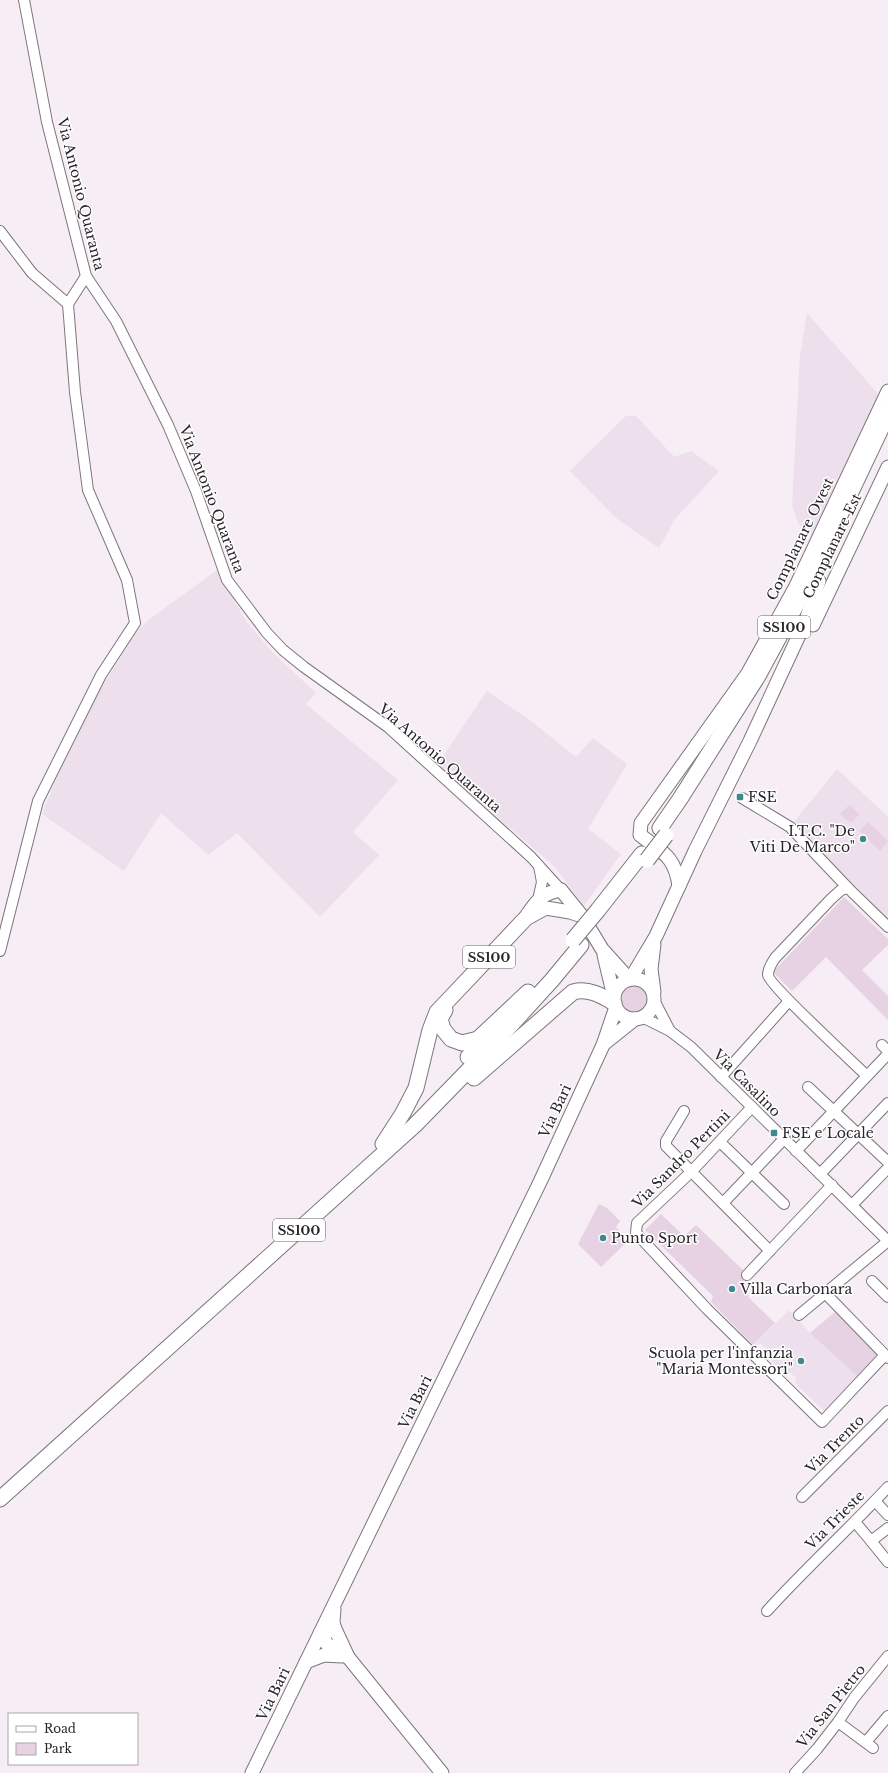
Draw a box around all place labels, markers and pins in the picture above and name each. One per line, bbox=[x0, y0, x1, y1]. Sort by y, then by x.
place label: FSE bbox=[748, 788, 777, 806]
marker: FSE bbox=[735, 792, 745, 802]
place label: I.T.C. "De Viti De Marco" bbox=[749, 822, 855, 856]
marker: I.T.C. "De Viti De Marco" bbox=[858, 834, 868, 844]
place label: FSE e Locale bbox=[782, 1124, 874, 1142]
marker: FSE e Locale bbox=[769, 1128, 779, 1138]
place label: Punto Sport bbox=[611, 1229, 698, 1247]
marker: Punto Sport bbox=[598, 1233, 608, 1243]
place label: Villa Carbonara bbox=[739, 1280, 852, 1298]
marker: Villa Carbonara bbox=[727, 1284, 737, 1294]
place label: Scuola per l'infanzia "Maria Montessori" bbox=[648, 1344, 793, 1378]
marker: Scuola per l'infanzia "Maria Montessori" bbox=[796, 1356, 806, 1366]

